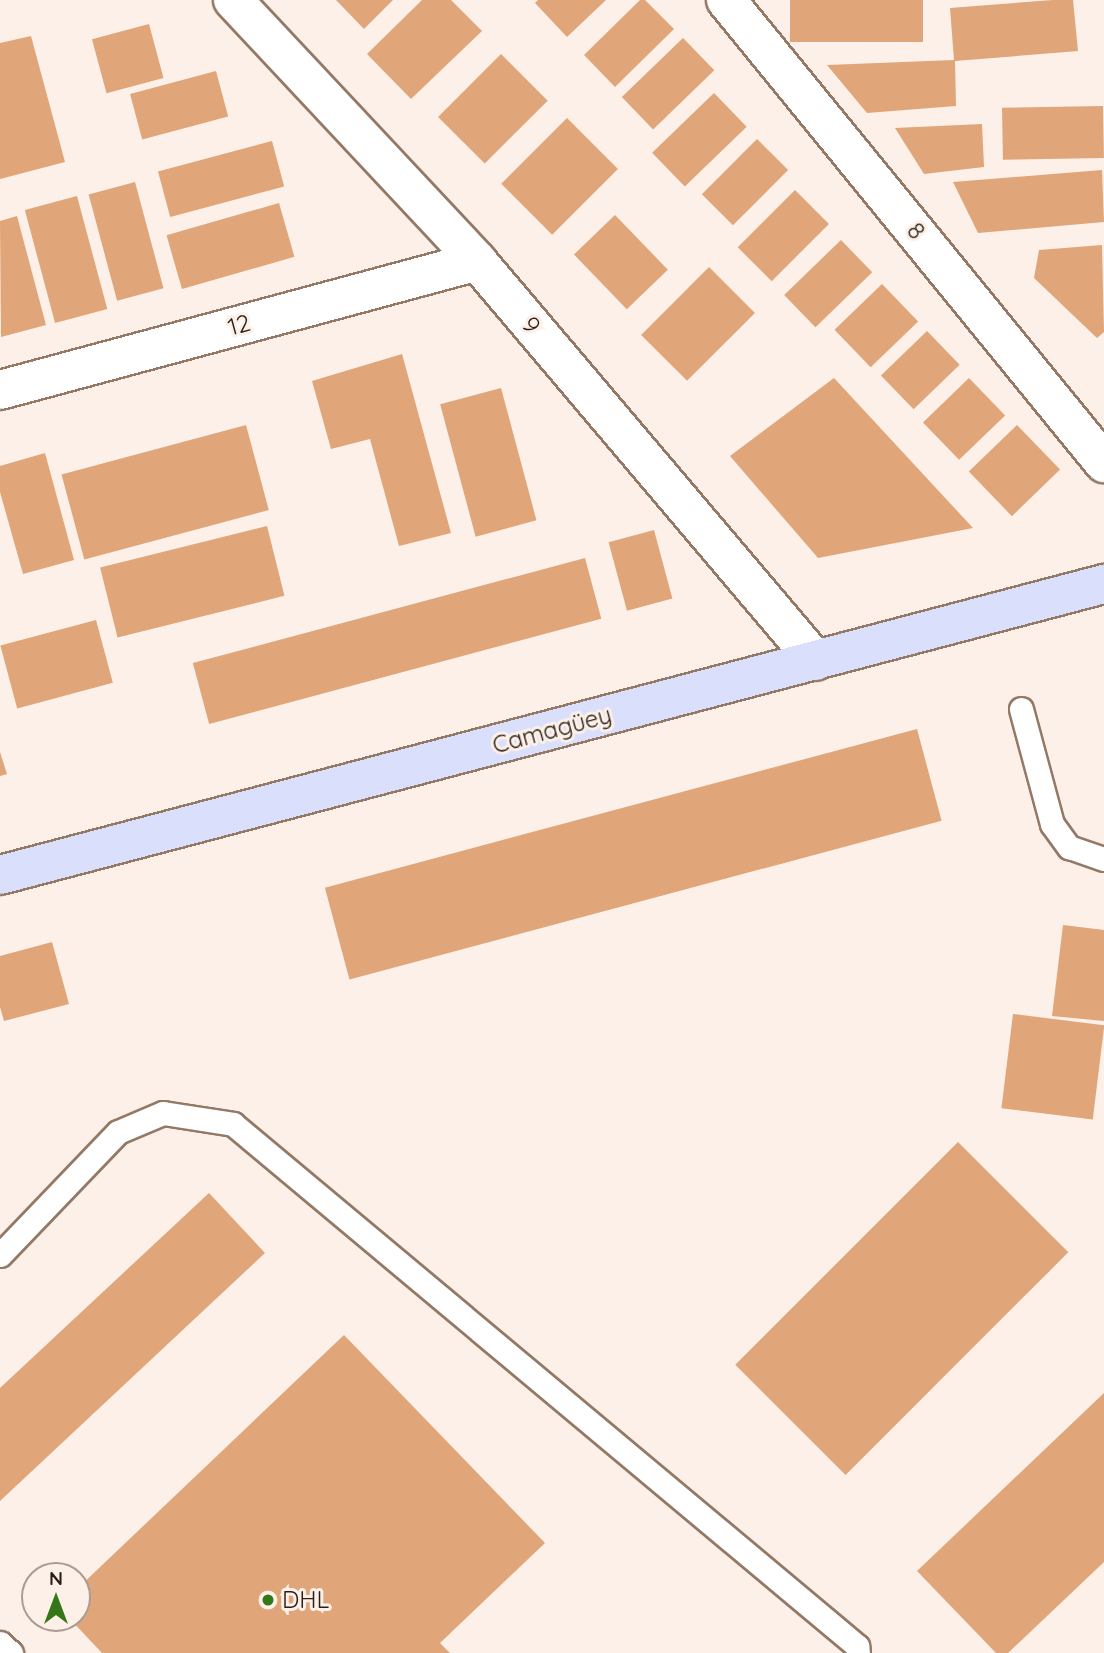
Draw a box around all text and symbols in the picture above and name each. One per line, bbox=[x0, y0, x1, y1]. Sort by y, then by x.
street label: 8 bbox=[901, 217, 931, 245]
street label: 12 bbox=[225, 308, 253, 342]
street label: 9 bbox=[516, 311, 546, 339]
street label: Camagüey bbox=[489, 700, 615, 760]
north arrow bbox=[21, 1562, 91, 1632]
text: N bbox=[49, 1566, 63, 1590]
place label: DHL bbox=[282, 1586, 329, 1614]
marker: DHL bbox=[260, 1592, 276, 1608]

